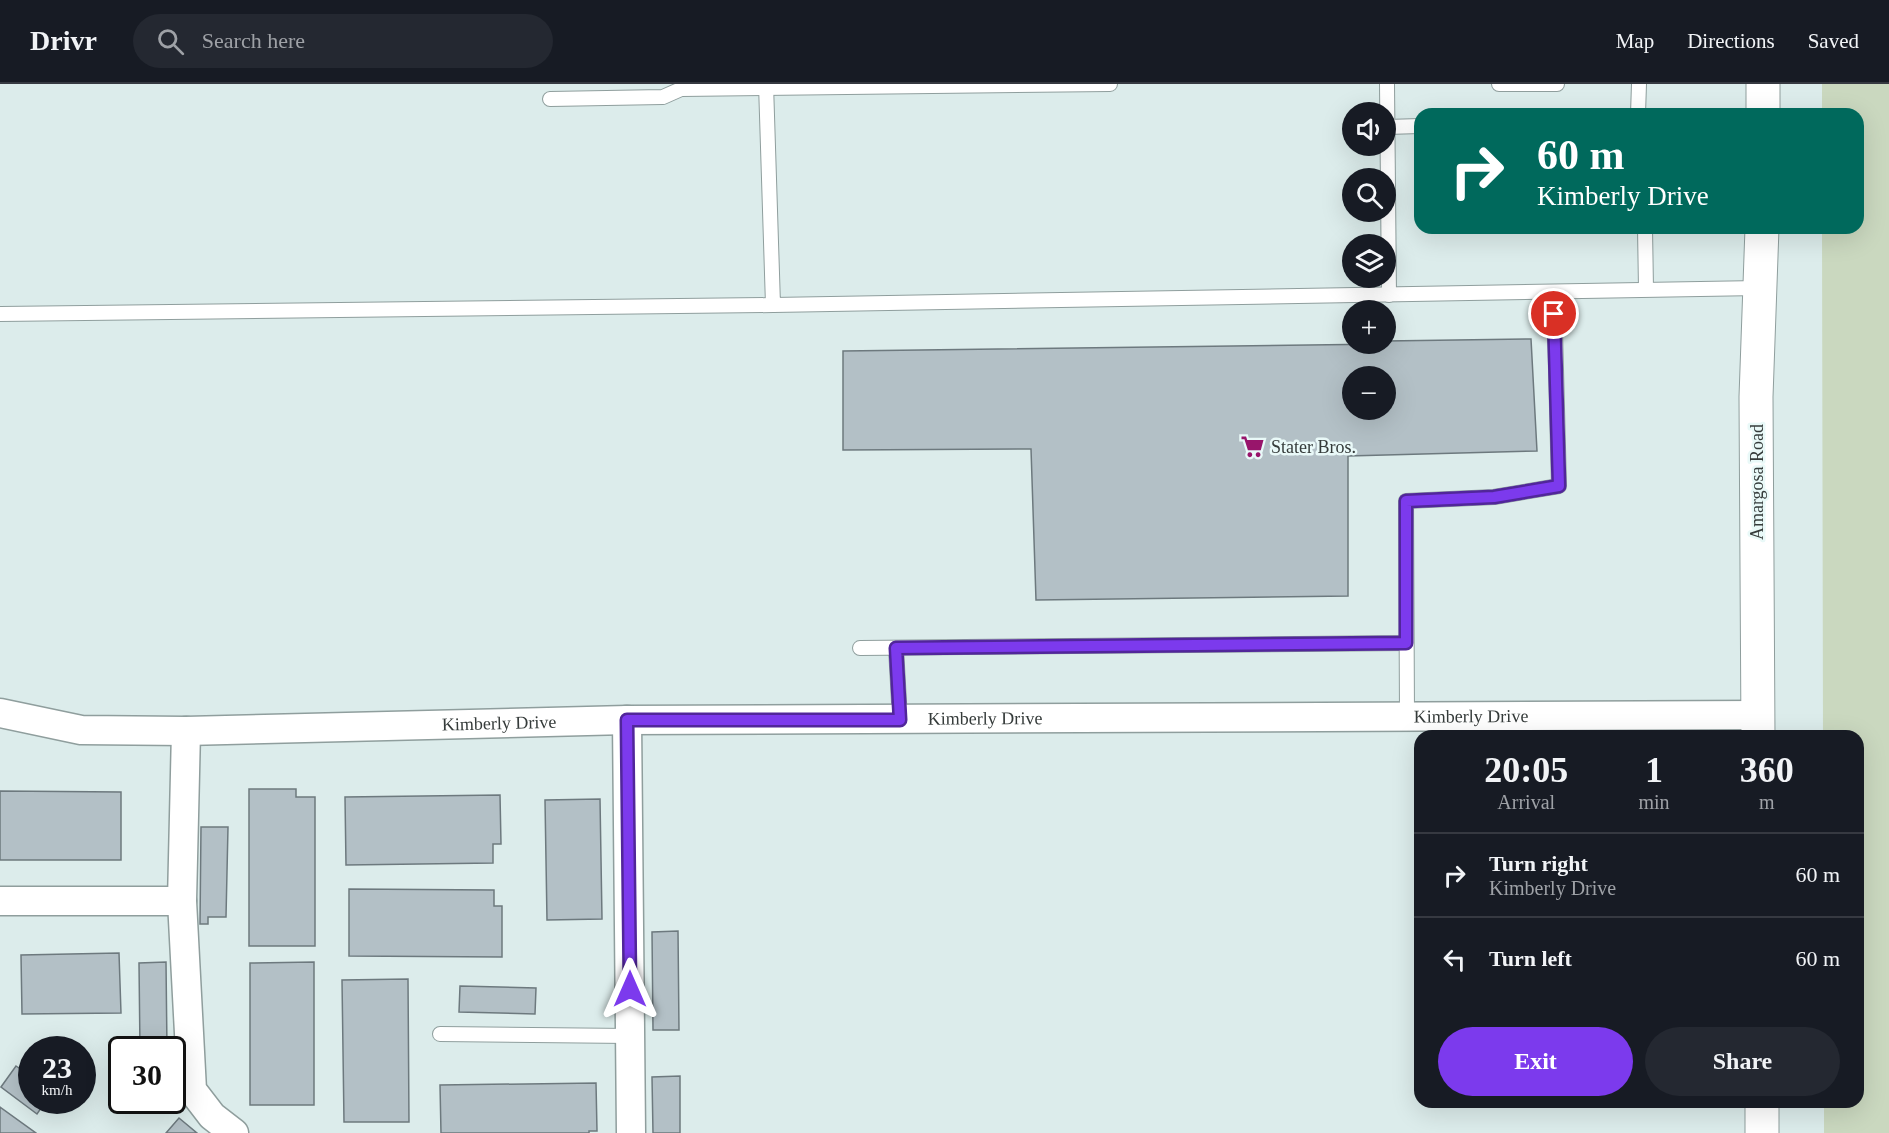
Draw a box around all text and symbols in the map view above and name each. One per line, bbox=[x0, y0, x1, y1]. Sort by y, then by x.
search box bbox=[133, 14, 553, 68]
text: Drivr bbox=[30, 25, 97, 56]
icon: search bbox=[154, 25, 187, 58]
text: Search here bbox=[202, 28, 305, 53]
text: Map bbox=[1616, 29, 1654, 53]
text: Directions bbox=[1687, 29, 1775, 53]
text: Saved bbox=[1808, 29, 1859, 53]
map controls bbox=[1342, 102, 1396, 420]
button: sound bbox=[1342, 102, 1396, 156]
icon: right bbox=[1438, 132, 1516, 210]
text: 60 m bbox=[1537, 132, 1625, 178]
button: search bbox=[1342, 168, 1396, 222]
text: Kimberly Drive bbox=[1537, 181, 1709, 211]
button: layers bbox=[1342, 234, 1396, 288]
pin bbox=[1528, 288, 1579, 339]
icon: arrive bbox=[1537, 297, 1570, 330]
button: + bbox=[1342, 300, 1396, 354]
button: − bbox=[1342, 366, 1396, 420]
street label: Amargosa Road bbox=[1747, 424, 1767, 540]
supermarket icon: Stater Bros. bbox=[1240, 434, 1266, 460]
place label: Stater Bros. bbox=[1271, 437, 1356, 457]
street label: Kimberly Drive bbox=[1414, 706, 1528, 727]
street label: Kimberly Drive bbox=[928, 708, 1042, 729]
street label: Kimberly Drive bbox=[442, 712, 557, 735]
text: 20:05 bbox=[1484, 750, 1568, 790]
text: 1 bbox=[1645, 750, 1663, 790]
text: 360 bbox=[1740, 750, 1794, 790]
text: Arrival bbox=[1497, 791, 1555, 813]
text: min bbox=[1638, 791, 1670, 813]
text: m bbox=[1759, 791, 1775, 813]
text: Turn right bbox=[1489, 851, 1588, 876]
icon: right bbox=[1438, 859, 1471, 892]
text: 60 m bbox=[1795, 862, 1840, 887]
text: Kimberly Drive bbox=[1489, 877, 1616, 899]
icon: left bbox=[1438, 943, 1471, 976]
text: Turn left bbox=[1489, 946, 1572, 971]
text: 60 m bbox=[1795, 946, 1840, 971]
position arrow bbox=[598, 957, 662, 1021]
button: Exit bbox=[1438, 1027, 1633, 1096]
button: Share bbox=[1645, 1027, 1840, 1096]
speed limit sign: 30 bbox=[108, 1036, 186, 1114]
text: 23 bbox=[42, 1051, 72, 1084]
text: km/h bbox=[42, 1082, 72, 1098]

